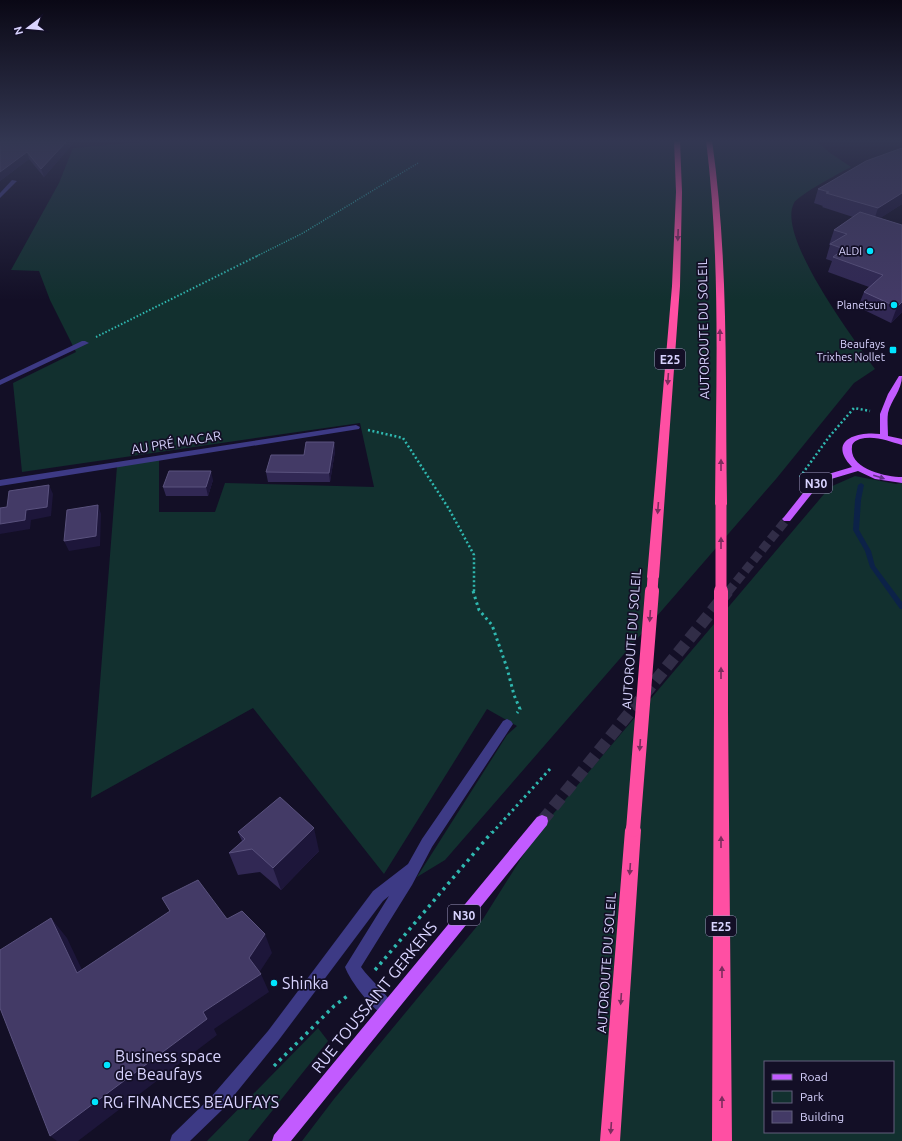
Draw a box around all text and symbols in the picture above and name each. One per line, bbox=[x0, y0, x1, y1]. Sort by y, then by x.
north arrow bbox=[8, 8, 48, 48]
text: N bbox=[11, 25, 25, 36]
one-way arrow bbox=[674, 229, 681, 241]
place label: ALDI bbox=[839, 245, 862, 257]
marker: ALDI bbox=[865, 246, 875, 256]
street label: AUTOROUTE DU SOLEIL bbox=[695, 258, 711, 399]
place label: Planetsun bbox=[837, 299, 886, 311]
marker: Planetsun bbox=[889, 300, 899, 310]
one-way arrow bbox=[717, 329, 724, 341]
place label: Beaufays Trixhes Nollet bbox=[817, 338, 886, 363]
marker: Beaufays Trixhes Nollet bbox=[888, 345, 898, 355]
road number: E25 bbox=[655, 349, 685, 369]
one-way arrow bbox=[665, 373, 672, 385]
street label: AU PRÉ MACAR bbox=[130, 427, 222, 456]
one-way arrow bbox=[718, 458, 724, 471]
road number: N30 bbox=[800, 473, 832, 493]
one-way arrow bbox=[874, 474, 886, 480]
one-way arrow bbox=[655, 502, 662, 515]
one-way arrow bbox=[718, 536, 724, 549]
street label: AUTOROUTE DU SOLEIL bbox=[619, 568, 643, 710]
one-way arrow bbox=[646, 610, 653, 622]
one-way arrow bbox=[718, 666, 724, 679]
one-way arrow bbox=[636, 739, 643, 751]
one-way arrow bbox=[718, 835, 724, 848]
one-way arrow bbox=[627, 863, 634, 875]
street label: AUTOROUTE DU SOLEIL bbox=[594, 892, 618, 1034]
road number: N30 bbox=[448, 905, 480, 925]
road number: E25 bbox=[706, 916, 736, 936]
street label: RUE TOUSSAINT GERKENS bbox=[308, 918, 440, 1076]
one-way arrow bbox=[719, 965, 725, 978]
place label: Shinka bbox=[282, 974, 329, 992]
marker: Shinka bbox=[269, 978, 279, 988]
one-way arrow bbox=[617, 993, 624, 1005]
place label: Business space de Beaufays bbox=[115, 1047, 221, 1083]
marker: Business space de Beaufays bbox=[102, 1060, 112, 1070]
legend bbox=[764, 1061, 894, 1133]
text: Road bbox=[800, 1070, 828, 1083]
text: Park bbox=[800, 1090, 824, 1103]
place label: RG FINANCES BEAUFAYS bbox=[103, 1093, 279, 1111]
one-way arrow bbox=[719, 1095, 725, 1108]
marker: RG FINANCES BEAUFAYS bbox=[90, 1097, 100, 1107]
text: Building bbox=[800, 1110, 844, 1123]
one-way arrow bbox=[607, 1122, 614, 1134]

